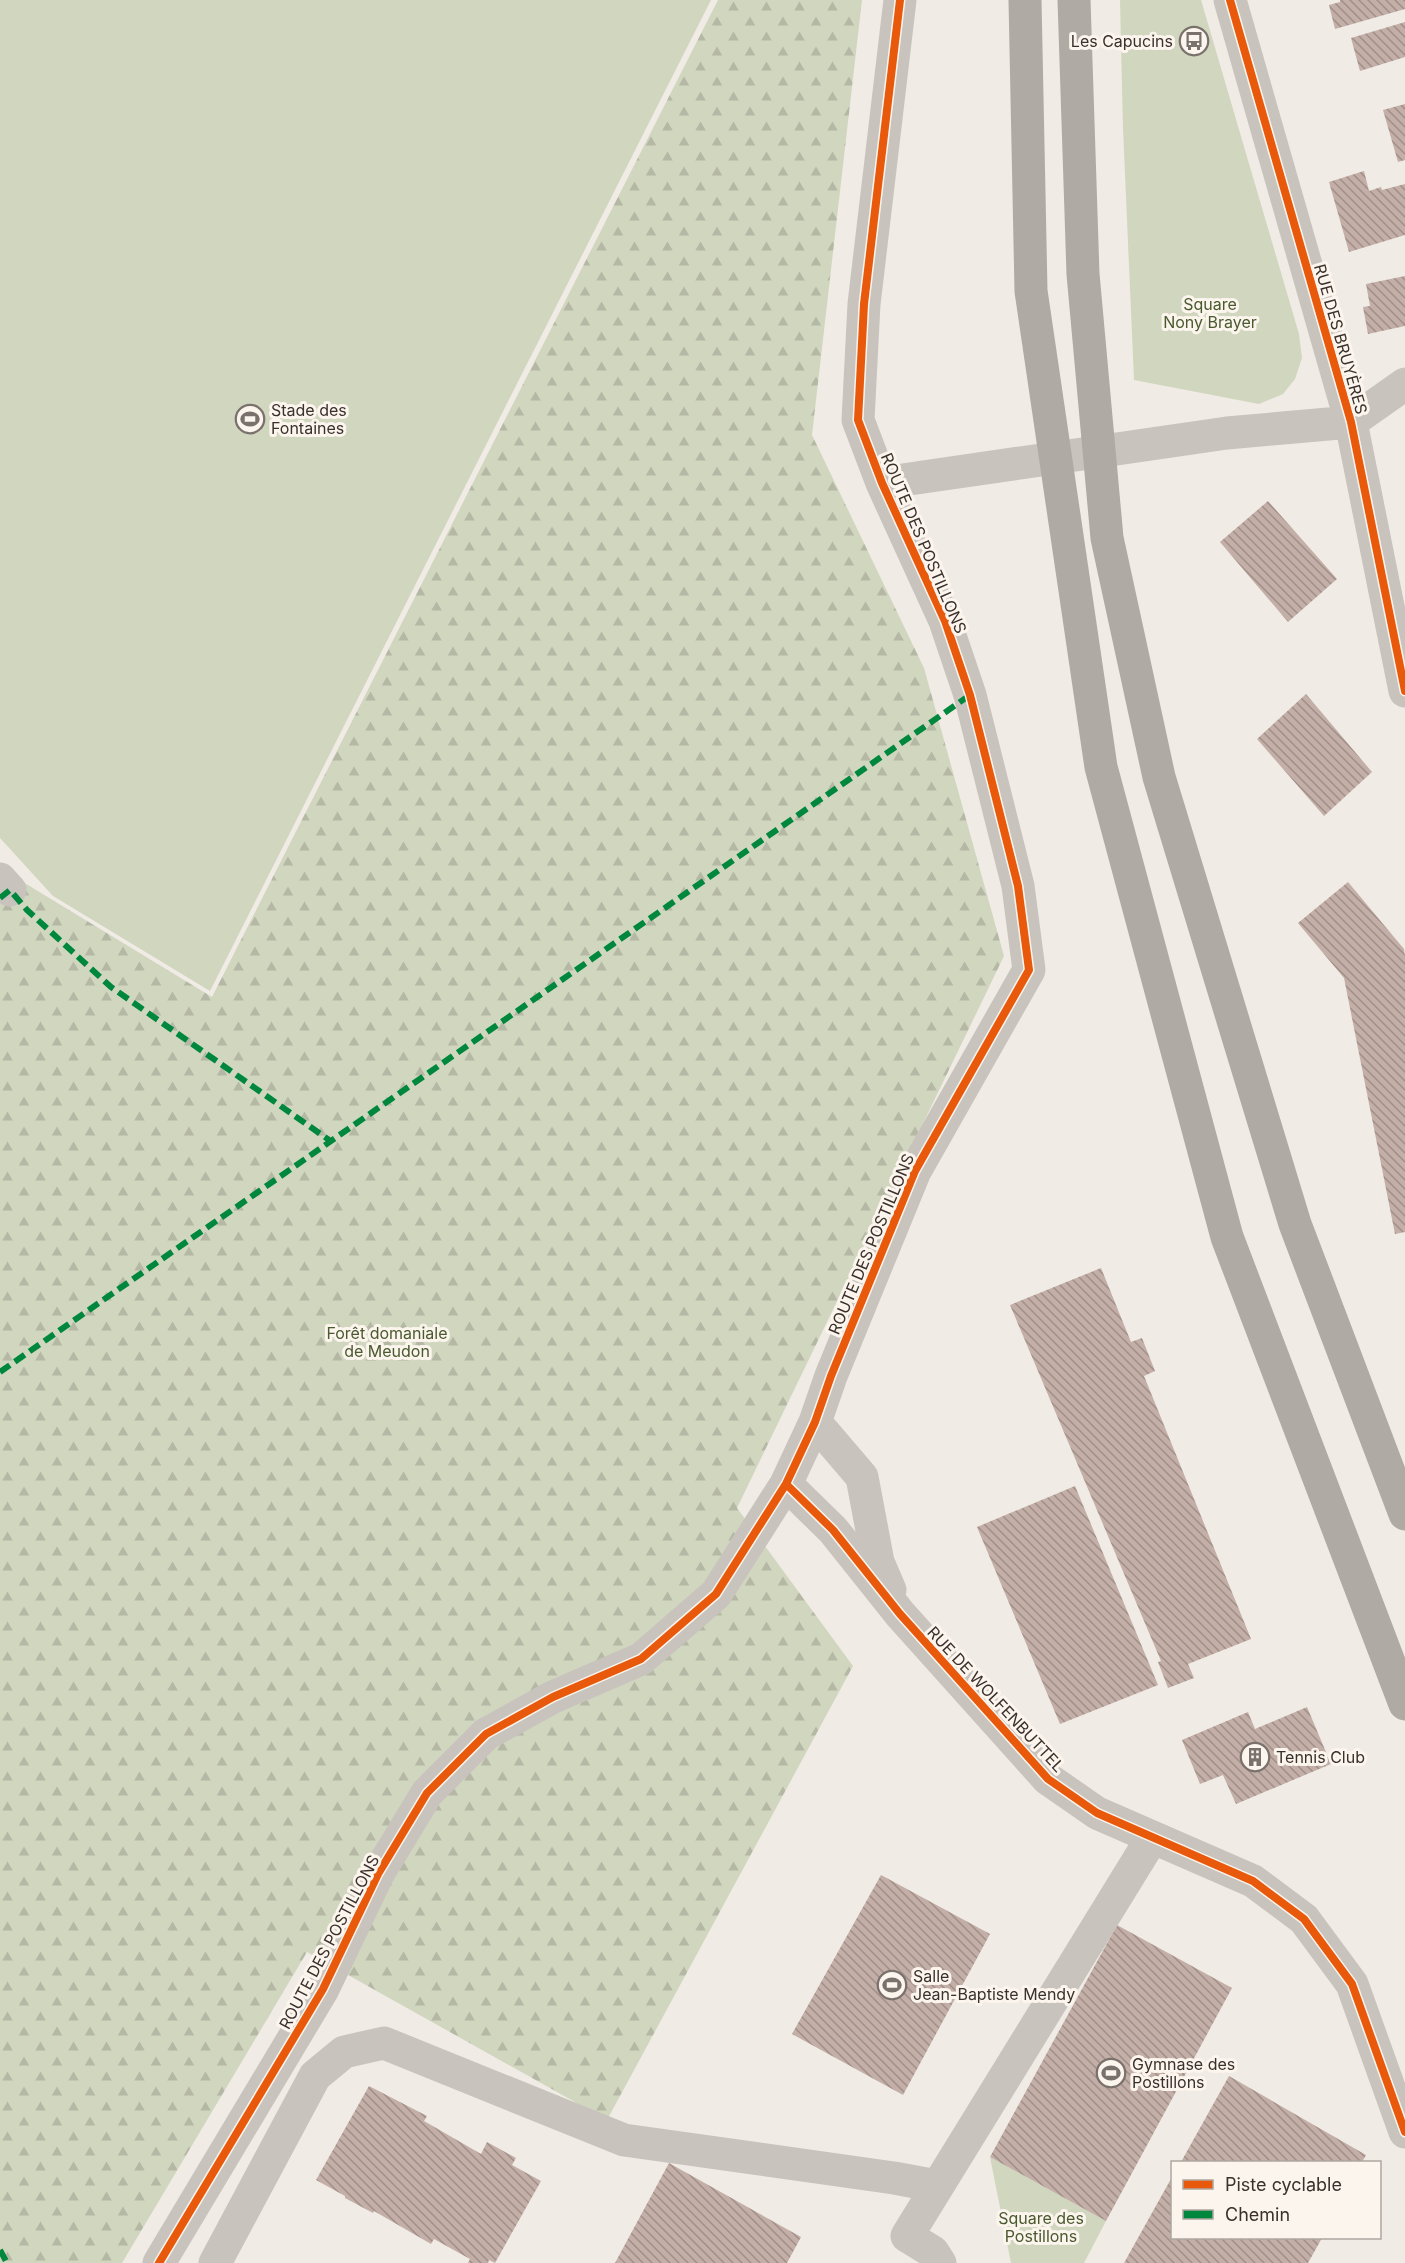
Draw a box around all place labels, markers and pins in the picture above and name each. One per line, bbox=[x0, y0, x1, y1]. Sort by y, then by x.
bus stop icon: Les Capucins bbox=[1178, 25, 1210, 57]
place label: Les Capucins bbox=[1071, 31, 1173, 51]
place label: Stade des Fontaines bbox=[271, 400, 347, 438]
sports icon: Stade des Fontaines bbox=[234, 403, 266, 435]
building icon: Tennis Club bbox=[1239, 1741, 1271, 1773]
place label: Tennis Club bbox=[1276, 1747, 1365, 1767]
place label: Salle Jean-Baptiste Mendy bbox=[913, 1966, 1075, 2004]
sports icon: Salle Jean-Baptiste Mendy bbox=[876, 1969, 908, 2001]
place label: Gymnase des Postillons bbox=[1132, 2054, 1235, 2092]
sports icon: Gymnase des Postillons bbox=[1095, 2057, 1127, 2089]

